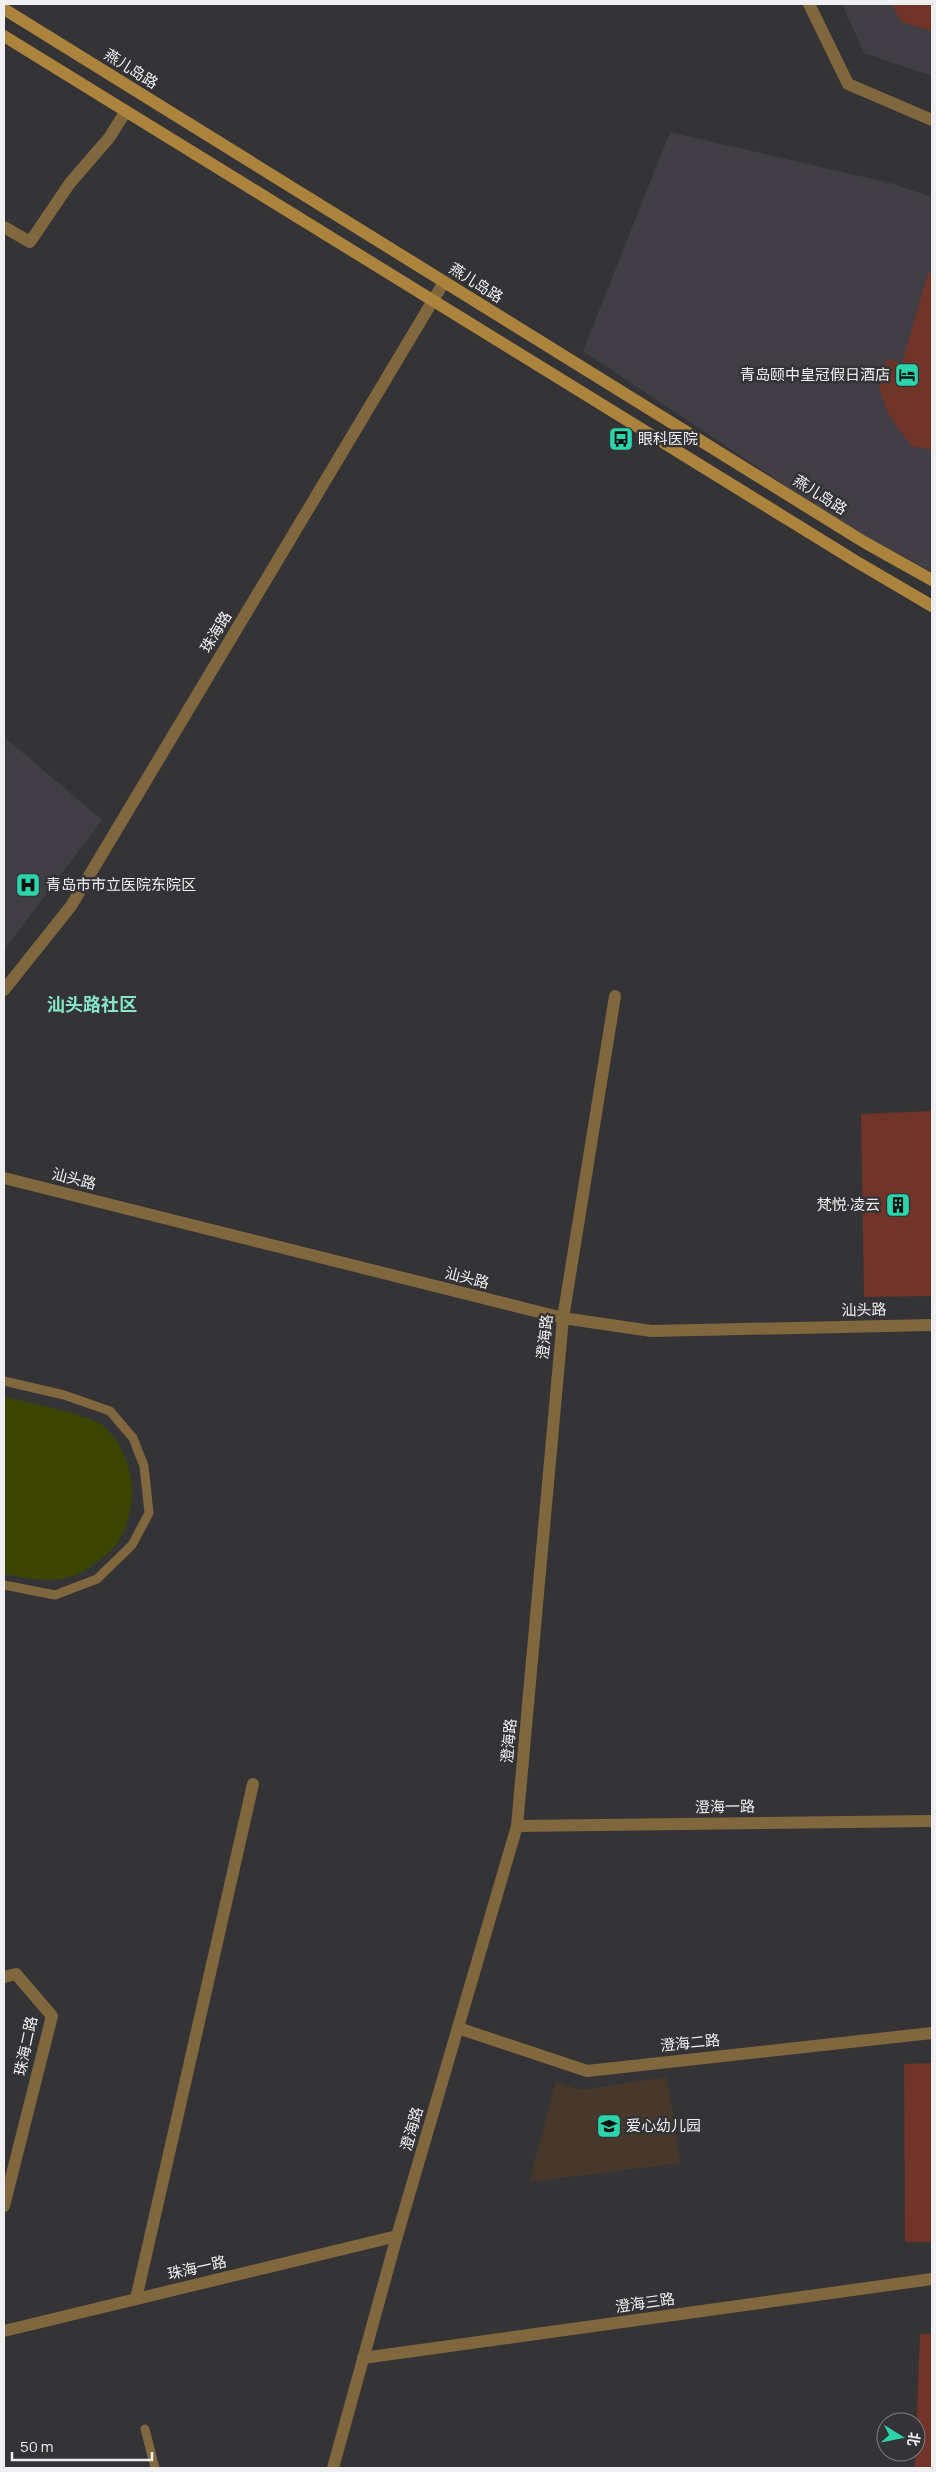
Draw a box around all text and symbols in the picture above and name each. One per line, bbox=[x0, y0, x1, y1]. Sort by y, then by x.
street label: 燕儿岛路 bbox=[100, 44, 162, 93]
street label: 燕儿岛路 bbox=[445, 258, 507, 307]
hotel icon: 青岛颐中皇冠假日酒店 bbox=[894, 362, 920, 388]
place label: 青岛颐中皇冠假日酒店 bbox=[740, 364, 890, 385]
bus stop icon: 眼科医院 bbox=[608, 426, 634, 452]
place label: 眼科医院 bbox=[638, 428, 698, 449]
street label: 燕儿岛路 bbox=[789, 470, 851, 519]
street label: 珠海路 bbox=[195, 607, 236, 656]
hospital icon: 青岛市市立医院东院区 bbox=[15, 872, 41, 898]
place label: 青岛市市立医院东院区 bbox=[46, 874, 196, 895]
district label: 汕头路社区 bbox=[47, 992, 137, 1016]
street label: 汕头路 bbox=[50, 1163, 99, 1194]
building icon: 梵悦·凌云 bbox=[885, 1192, 911, 1218]
place label: 梵悦·凌云 bbox=[817, 1194, 880, 1215]
street label: 汕头路 bbox=[443, 1262, 492, 1293]
street label: 汕头路 bbox=[841, 1299, 887, 1320]
street label: 澄海路 bbox=[532, 1313, 557, 1360]
street label: 澄海路 bbox=[496, 1718, 521, 1764]
street label: 澄海一路 bbox=[695, 1795, 755, 1818]
street label: 珠海二路 bbox=[9, 2014, 42, 2077]
street label: 澄海二路 bbox=[659, 2029, 721, 2056]
street label: 澄海路 bbox=[395, 2104, 428, 2153]
school or university icon: 爱心幼儿园 bbox=[596, 2113, 622, 2139]
place label: 爱心幼儿园 bbox=[626, 2115, 701, 2136]
street label: 珠海一路 bbox=[165, 2251, 228, 2284]
street label: 澄海三路 bbox=[614, 2288, 676, 2317]
north arrow bbox=[876, 2412, 926, 2462]
scale bar bbox=[12, 2430, 152, 2462]
text: 北 bbox=[904, 2431, 925, 2448]
text: 50 m bbox=[20, 2436, 54, 2457]

